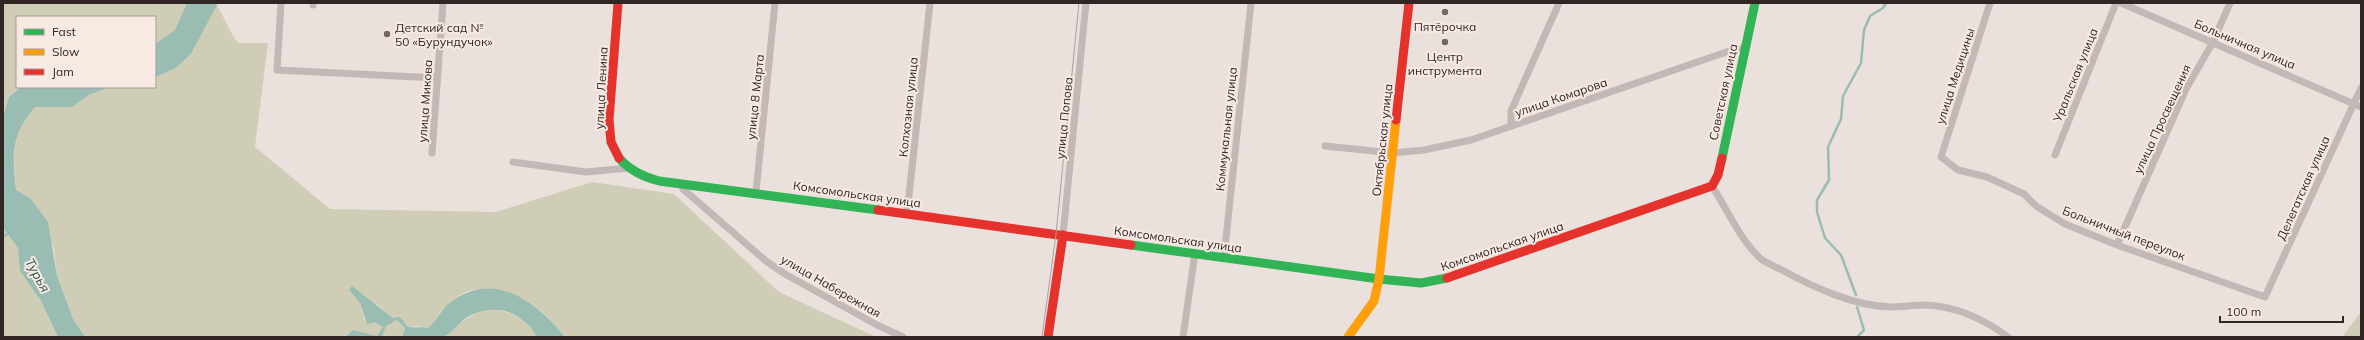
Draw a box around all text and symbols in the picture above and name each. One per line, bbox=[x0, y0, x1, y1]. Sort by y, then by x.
marker: Пятёрочка bbox=[1440, 7, 1450, 17]
legend bbox=[16, 16, 156, 88]
street label: Больничная улица bbox=[2192, 16, 2298, 72]
place label: Пятёрочка bbox=[1414, 19, 1476, 34]
place label: Детский сад № 50 «Бурундучок» bbox=[395, 20, 493, 49]
text: Fast bbox=[52, 24, 76, 39]
street label: улица Медицины bbox=[1932, 26, 1978, 126]
street label: Уральская улица bbox=[2049, 26, 2101, 125]
marker: Детский сад № 50 «Бурундучок» bbox=[382, 29, 392, 39]
marker: Центр инструмента bbox=[1440, 37, 1450, 47]
street label: Советская улица bbox=[1705, 42, 1741, 142]
text: Slow bbox=[52, 44, 80, 59]
street label: улица Ленина bbox=[591, 46, 611, 130]
place label: Центр инструмента bbox=[1408, 49, 1482, 78]
street label: улица 8 Марта bbox=[743, 53, 767, 141]
street label: Колхозная улица bbox=[895, 56, 921, 158]
street label: улица Микова bbox=[415, 59, 435, 143]
street label: улица Просвещения bbox=[2130, 62, 2194, 176]
text: Jam bbox=[52, 64, 74, 79]
street label: Коммунальная улица bbox=[1212, 66, 1240, 192]
street label: улица Комарова bbox=[1513, 74, 1609, 120]
street label: улица Попова bbox=[1052, 76, 1076, 160]
street label: Октябрьская улица bbox=[1369, 83, 1395, 197]
street label: Делегатская улица bbox=[2273, 134, 2333, 242]
street label: Комсомольская улица bbox=[792, 178, 922, 210]
street label: Больничный переулок bbox=[2060, 203, 2188, 264]
street label: Комсомольская улица bbox=[1439, 218, 1565, 274]
street label: Комсомольская улица bbox=[1113, 223, 1243, 255]
street label: улица Набережная bbox=[778, 251, 884, 321]
water label: Турья bbox=[22, 255, 54, 295]
scale bar bbox=[2220, 298, 2343, 324]
text: 100 m bbox=[2226, 304, 2261, 319]

